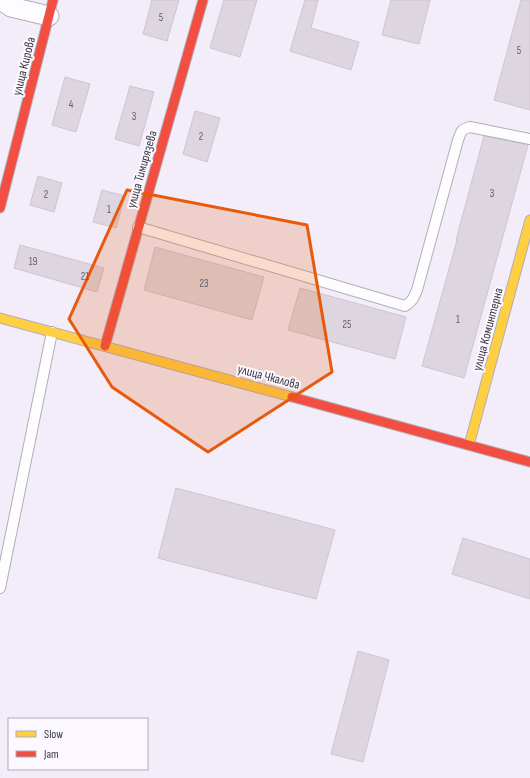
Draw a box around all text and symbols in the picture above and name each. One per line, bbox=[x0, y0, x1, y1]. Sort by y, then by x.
house number: 5 bbox=[159, 11, 163, 24]
street label: улица Кирова bbox=[9, 35, 39, 97]
house number: 5 bbox=[517, 44, 521, 57]
house number: 4 bbox=[69, 98, 74, 111]
house number: 3 bbox=[132, 110, 137, 123]
street label: улица Тимирязева bbox=[123, 129, 161, 210]
house number: 2 bbox=[199, 130, 204, 143]
house number: 3 bbox=[490, 187, 495, 200]
house number: 2 bbox=[44, 188, 49, 201]
house number: 1 bbox=[107, 203, 111, 216]
house number: 19 bbox=[29, 255, 37, 268]
house number: 21 bbox=[81, 270, 89, 283]
house number: 23 bbox=[199, 277, 209, 290]
street label: улица Коминтерна bbox=[469, 286, 507, 372]
house number: 1 bbox=[456, 313, 460, 326]
house number: 25 bbox=[343, 318, 351, 331]
street label: улица Чкалова bbox=[236, 361, 302, 393]
legend bbox=[8, 718, 148, 770]
text: Slow bbox=[44, 727, 63, 742]
text: Jam bbox=[43, 747, 59, 762]

